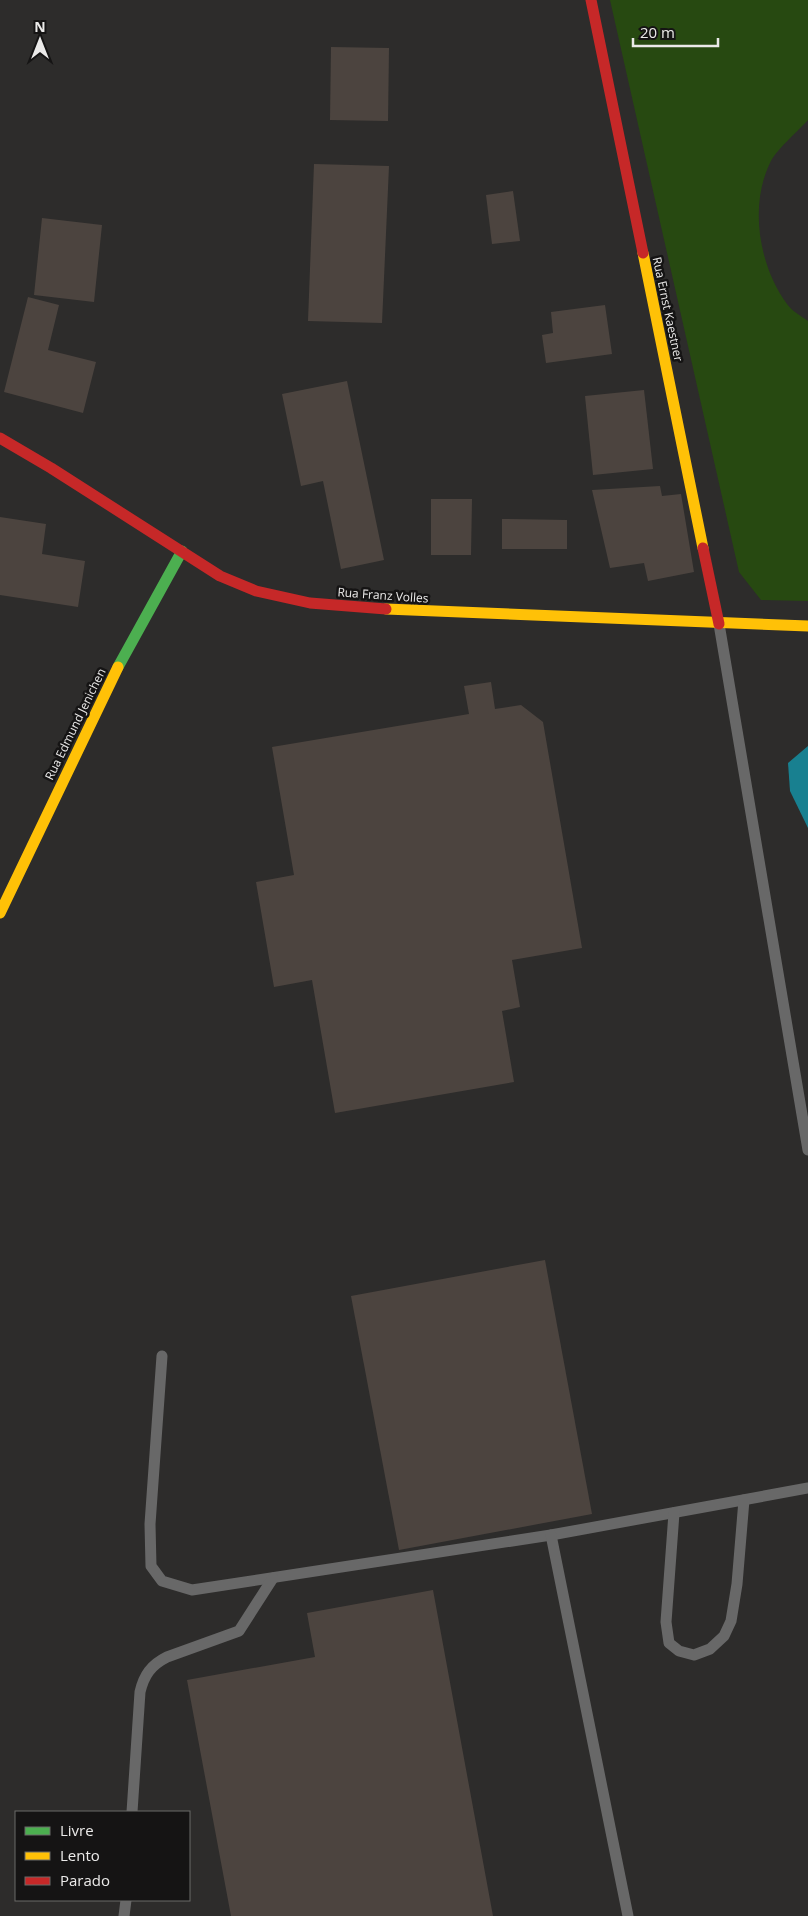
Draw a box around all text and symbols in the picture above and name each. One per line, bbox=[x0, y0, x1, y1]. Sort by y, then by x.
north arrow bbox=[15, 15, 65, 65]
scale bar bbox=[633, 15, 718, 47]
text: N bbox=[34, 17, 46, 36]
text: 20 m bbox=[640, 22, 675, 42]
street label: Rua Ernst Kaestner bbox=[649, 255, 687, 363]
street label: Rua Franz Volles bbox=[337, 583, 429, 607]
street label: Rua Edmund Jenichen bbox=[41, 665, 109, 783]
legend bbox=[15, 1811, 190, 1901]
text: Livre bbox=[60, 1820, 94, 1840]
text: Lento bbox=[60, 1845, 100, 1865]
text: Parado bbox=[60, 1870, 110, 1890]

